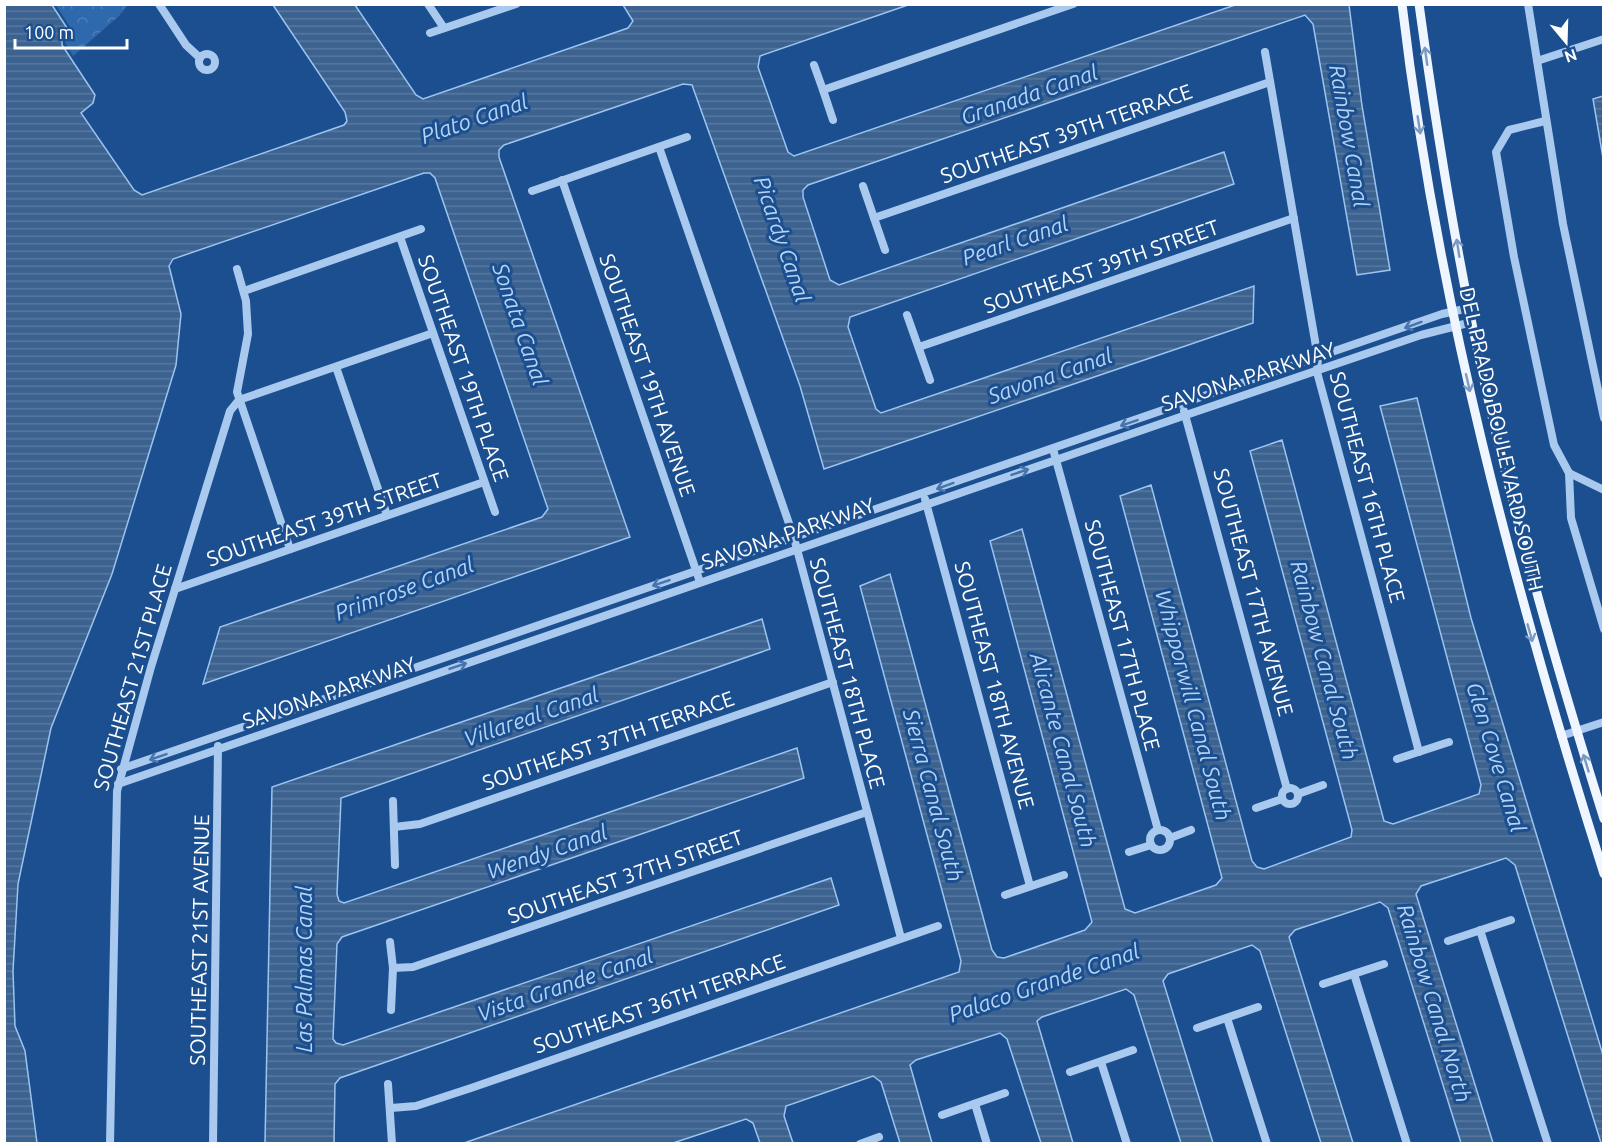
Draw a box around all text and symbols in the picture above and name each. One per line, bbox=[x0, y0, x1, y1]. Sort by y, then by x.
scale bar bbox=[15, 12, 128, 50]
north arrow bbox=[1536, 12, 1596, 72]
text: 100 m bbox=[24, 22, 74, 42]
one-way arrow bbox=[1421, 46, 1432, 66]
text: N bbox=[1562, 46, 1579, 67]
water label: Granada Canal bbox=[957, 59, 1101, 129]
water label: Rainbow Canal bbox=[1325, 63, 1375, 209]
street label: SOUTHEAST 39TH TERRACE bbox=[937, 79, 1195, 187]
water label: Plato Canal bbox=[417, 88, 531, 148]
one-way arrow bbox=[1414, 114, 1425, 134]
water label: Picardy Canal bbox=[750, 173, 816, 305]
water label: Pearl Canal bbox=[959, 210, 1071, 270]
street label: SOUTHEAST 39TH STREET bbox=[980, 214, 1222, 318]
one-way arrow bbox=[1452, 239, 1463, 258]
street label: SOUTHEAST 19TH AVENUE bbox=[595, 250, 701, 500]
street label: SOUTHEAST 19TH PLACE bbox=[414, 251, 514, 485]
water label: Sonata Canal bbox=[488, 258, 554, 389]
street label: DEL PRADO BOULEVARD SOUTH bbox=[1455, 285, 1549, 593]
one-way arrow bbox=[1404, 320, 1423, 331]
street label: SAVONA PARKWAY bbox=[1158, 337, 1338, 415]
water label: Savona Canal bbox=[984, 342, 1116, 408]
street label: SOUTHEAST 16TH PLACE bbox=[1326, 369, 1410, 605]
one-way arrow bbox=[1462, 373, 1474, 392]
one-way arrow bbox=[1120, 418, 1139, 429]
one-way arrow bbox=[1010, 466, 1029, 477]
street label: SOUTHEAST 17TH AVENUE bbox=[1209, 466, 1299, 718]
street label: SOUTHEAST 39TH STREET bbox=[203, 467, 445, 571]
one-way arrow bbox=[936, 482, 955, 493]
street label: SAVONA PARKWAY bbox=[698, 492, 878, 574]
street label: SOUTHEAST 17TH PLACE bbox=[1081, 517, 1165, 753]
water label: Primrose Canal bbox=[331, 551, 477, 625]
street label: SOUTHEAST 18TH PLACE bbox=[806, 555, 890, 791]
water label: Rainbow Canal South bbox=[1286, 558, 1364, 762]
street label: SOUTHEAST 18TH AVENUE bbox=[950, 559, 1040, 811]
street label: SOUTHEAST 21ST PLACE bbox=[88, 561, 176, 793]
one-way arrow bbox=[652, 579, 671, 590]
water label: Whipporwill Canal South bbox=[1151, 587, 1237, 823]
one-way arrow bbox=[1525, 623, 1537, 642]
water label: Alicante Canal South bbox=[1026, 649, 1102, 850]
street label: SAVONA PARKWAY bbox=[239, 651, 419, 733]
one-way arrow bbox=[448, 660, 467, 671]
water label: Glen Cove Canal bbox=[1462, 679, 1532, 835]
water label: Villareal Canal bbox=[460, 681, 602, 751]
street label: SOUTHEAST 37TH TERRACE bbox=[479, 686, 737, 794]
water label: Sierra Canal South bbox=[899, 705, 969, 884]
one-way arrow bbox=[149, 753, 168, 764]
one-way arrow bbox=[1580, 754, 1591, 773]
street label: SOUTHEAST 21ST AVENUE bbox=[185, 814, 213, 1066]
water label: Wendy Canal bbox=[483, 819, 611, 883]
street label: SOUTHEAST 37TH STREET bbox=[504, 824, 746, 928]
water label: Las Palmas Canal bbox=[291, 886, 316, 1052]
water label: Rainbow Canal North bbox=[1393, 901, 1477, 1105]
water label: Palaco Grande Canal bbox=[945, 938, 1143, 1026]
water label: Vista Grande Canal bbox=[474, 942, 656, 1026]
street label: SOUTHEAST 36TH TERRACE bbox=[530, 949, 788, 1057]

